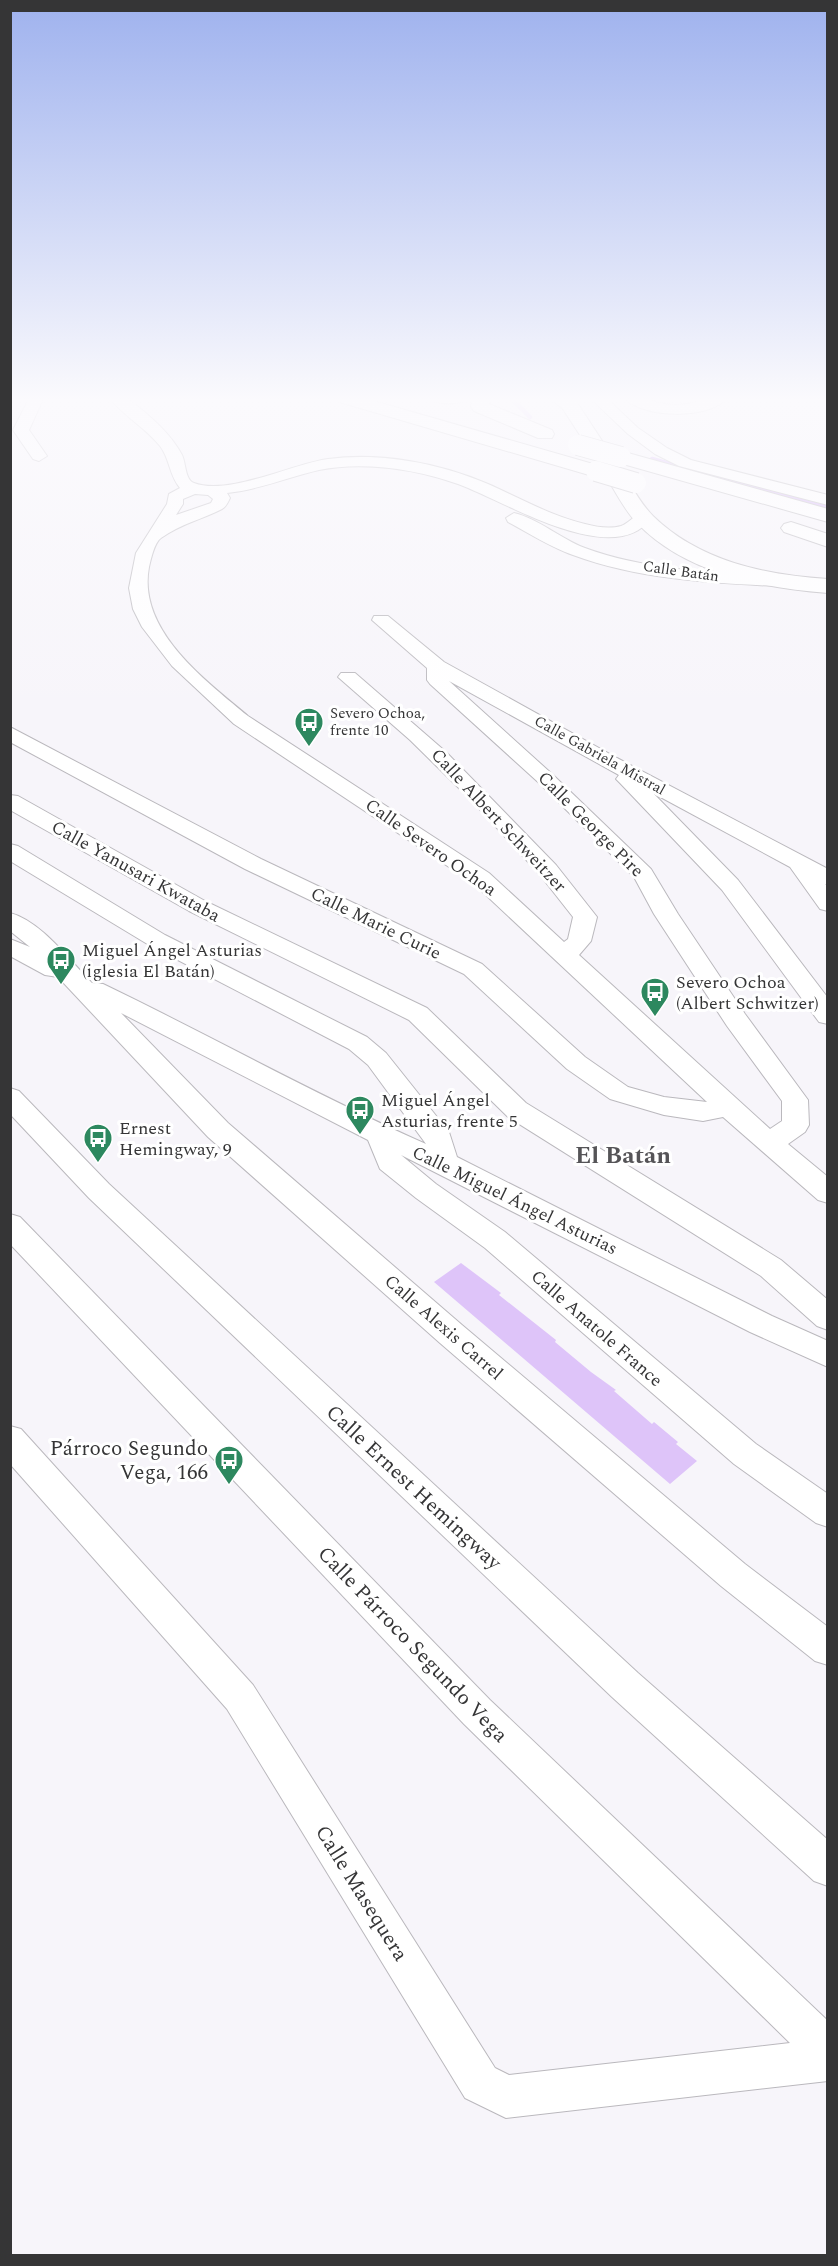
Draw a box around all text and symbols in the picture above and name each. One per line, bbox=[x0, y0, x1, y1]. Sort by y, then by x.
street label: Calle Batán bbox=[641, 555, 721, 588]
place label: Severo Ochoa, frente 10 bbox=[330, 702, 425, 742]
bus stop icon: Severo Ochoa, frente 10 bbox=[293, 706, 325, 748]
street label: Calle Gabriela Mistral bbox=[530, 710, 670, 801]
street label: Calle Albert Schweitzer bbox=[424, 742, 573, 899]
street label: Calle George Pire bbox=[531, 765, 650, 884]
street label: Calle Severo Ochoa bbox=[359, 792, 502, 903]
street label: Calle Yanusari Kwataba bbox=[46, 814, 225, 929]
street label: Calle Marie Curie bbox=[306, 880, 446, 967]
place label: Miguel Ángel Asturias (iglesia El Batán) bbox=[82, 937, 262, 985]
bus stop icon: Miguel Ángel Asturias (iglesia El Batán) bbox=[45, 944, 77, 986]
place label: Severo Ochoa (Albert Schwitzer) bbox=[676, 969, 819, 1017]
bus stop icon: Severo Ochoa (Albert Schwitzer) bbox=[639, 976, 671, 1018]
place label: Miguel Ángel Asturias, frente 5 bbox=[381, 1087, 518, 1135]
bus stop icon: Miguel Ángel Asturias, frente 5 bbox=[344, 1094, 376, 1136]
place label: Ernest Hemingway, 9 bbox=[119, 1115, 232, 1163]
bus stop icon: Ernest Hemingway, 9 bbox=[82, 1122, 114, 1164]
district label: El Batán bbox=[575, 1138, 671, 1174]
street label: Calle Miguel Ángel Asturias bbox=[407, 1139, 622, 1262]
street label: Calle Anatole France bbox=[525, 1263, 669, 1393]
street label: Calle Alexis Carrel bbox=[378, 1268, 509, 1387]
street label: Calle Ernest Hemingway bbox=[318, 1397, 509, 1579]
place label: Párroco Segundo Vega, 166 bbox=[50, 1433, 208, 1489]
bus stop icon: Párroco Segundo Vega, 166 bbox=[213, 1444, 245, 1486]
street label: Calle Párroco Segundo Vega bbox=[309, 1539, 516, 1751]
street label: Calle Masequera bbox=[306, 1819, 416, 1968]

